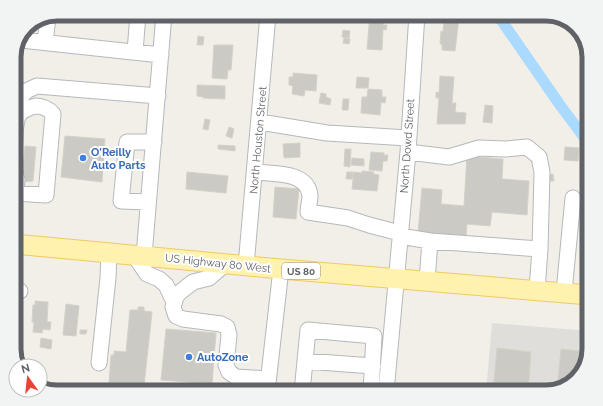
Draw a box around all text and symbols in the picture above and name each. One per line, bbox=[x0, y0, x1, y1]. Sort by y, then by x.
street label: North Houston Street bbox=[247, 85, 270, 194]
street label: North Dowd Street bbox=[398, 98, 417, 194]
place label: O'Reilly Auto Parts bbox=[91, 146, 146, 172]
marker: O'Reilly Auto Parts bbox=[78, 153, 88, 163]
street label: US Highway 80 West bbox=[164, 251, 272, 276]
road number: US 80 bbox=[282, 263, 320, 279]
place label: AutoZone bbox=[197, 351, 249, 364]
marker: AutoZone bbox=[184, 352, 194, 362]
north arrow bbox=[8, 358, 48, 398]
text: N bbox=[20, 361, 31, 376]

